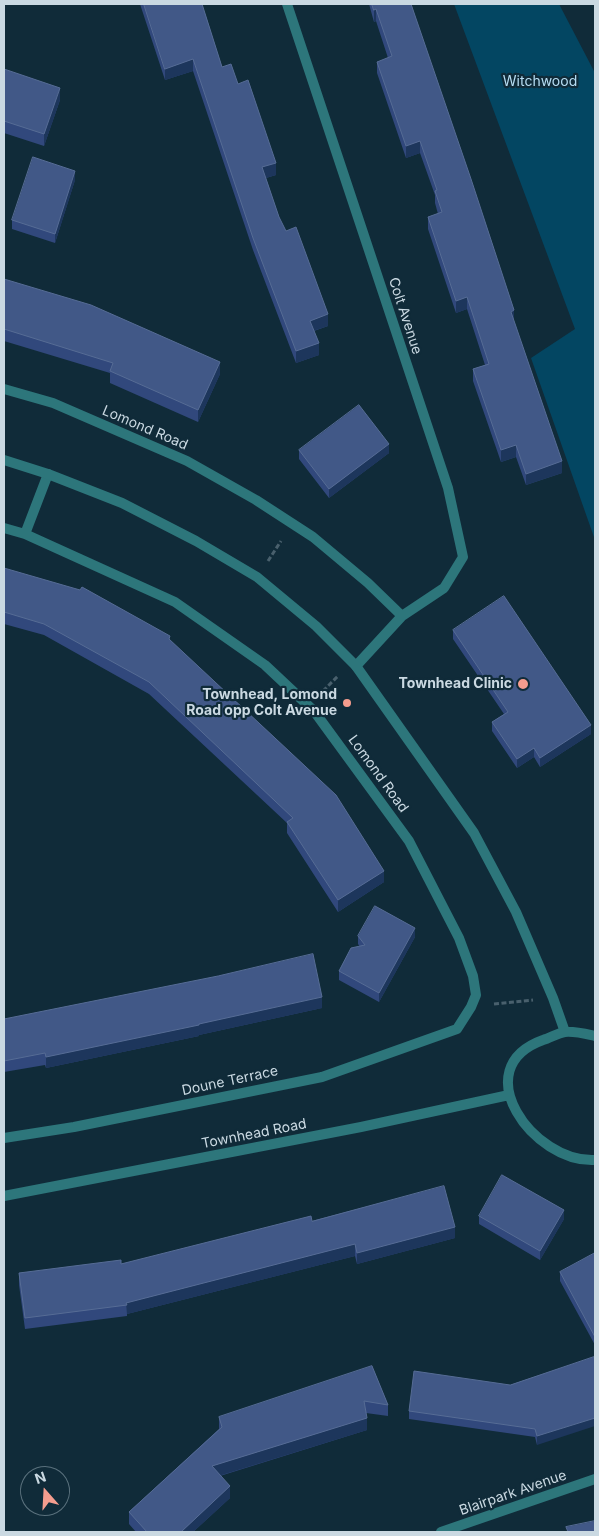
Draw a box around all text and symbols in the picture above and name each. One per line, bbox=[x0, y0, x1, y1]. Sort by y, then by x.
park label: Witchwood bbox=[503, 74, 577, 90]
street label: Colt Avenue bbox=[385, 275, 425, 357]
street label: Lomond Road bbox=[100, 402, 190, 454]
place label: Townhead Clinic bbox=[399, 676, 512, 692]
marker: Townhead Clinic bbox=[516, 677, 530, 691]
place label: Townhead, Lomond Road opp Colt Avenue bbox=[186, 687, 337, 720]
marker: Townhead, Lomond Road opp Colt Avenue bbox=[341, 697, 353, 709]
street label: Lomond Road bbox=[344, 732, 412, 816]
street label: Doune Terrace bbox=[180, 1063, 280, 1099]
street label: Townhead Road bbox=[200, 1116, 308, 1152]
north arrow bbox=[20, 1466, 70, 1516]
street label: Blairpark Avenue bbox=[457, 1467, 569, 1519]
text: N bbox=[32, 1468, 48, 1487]

